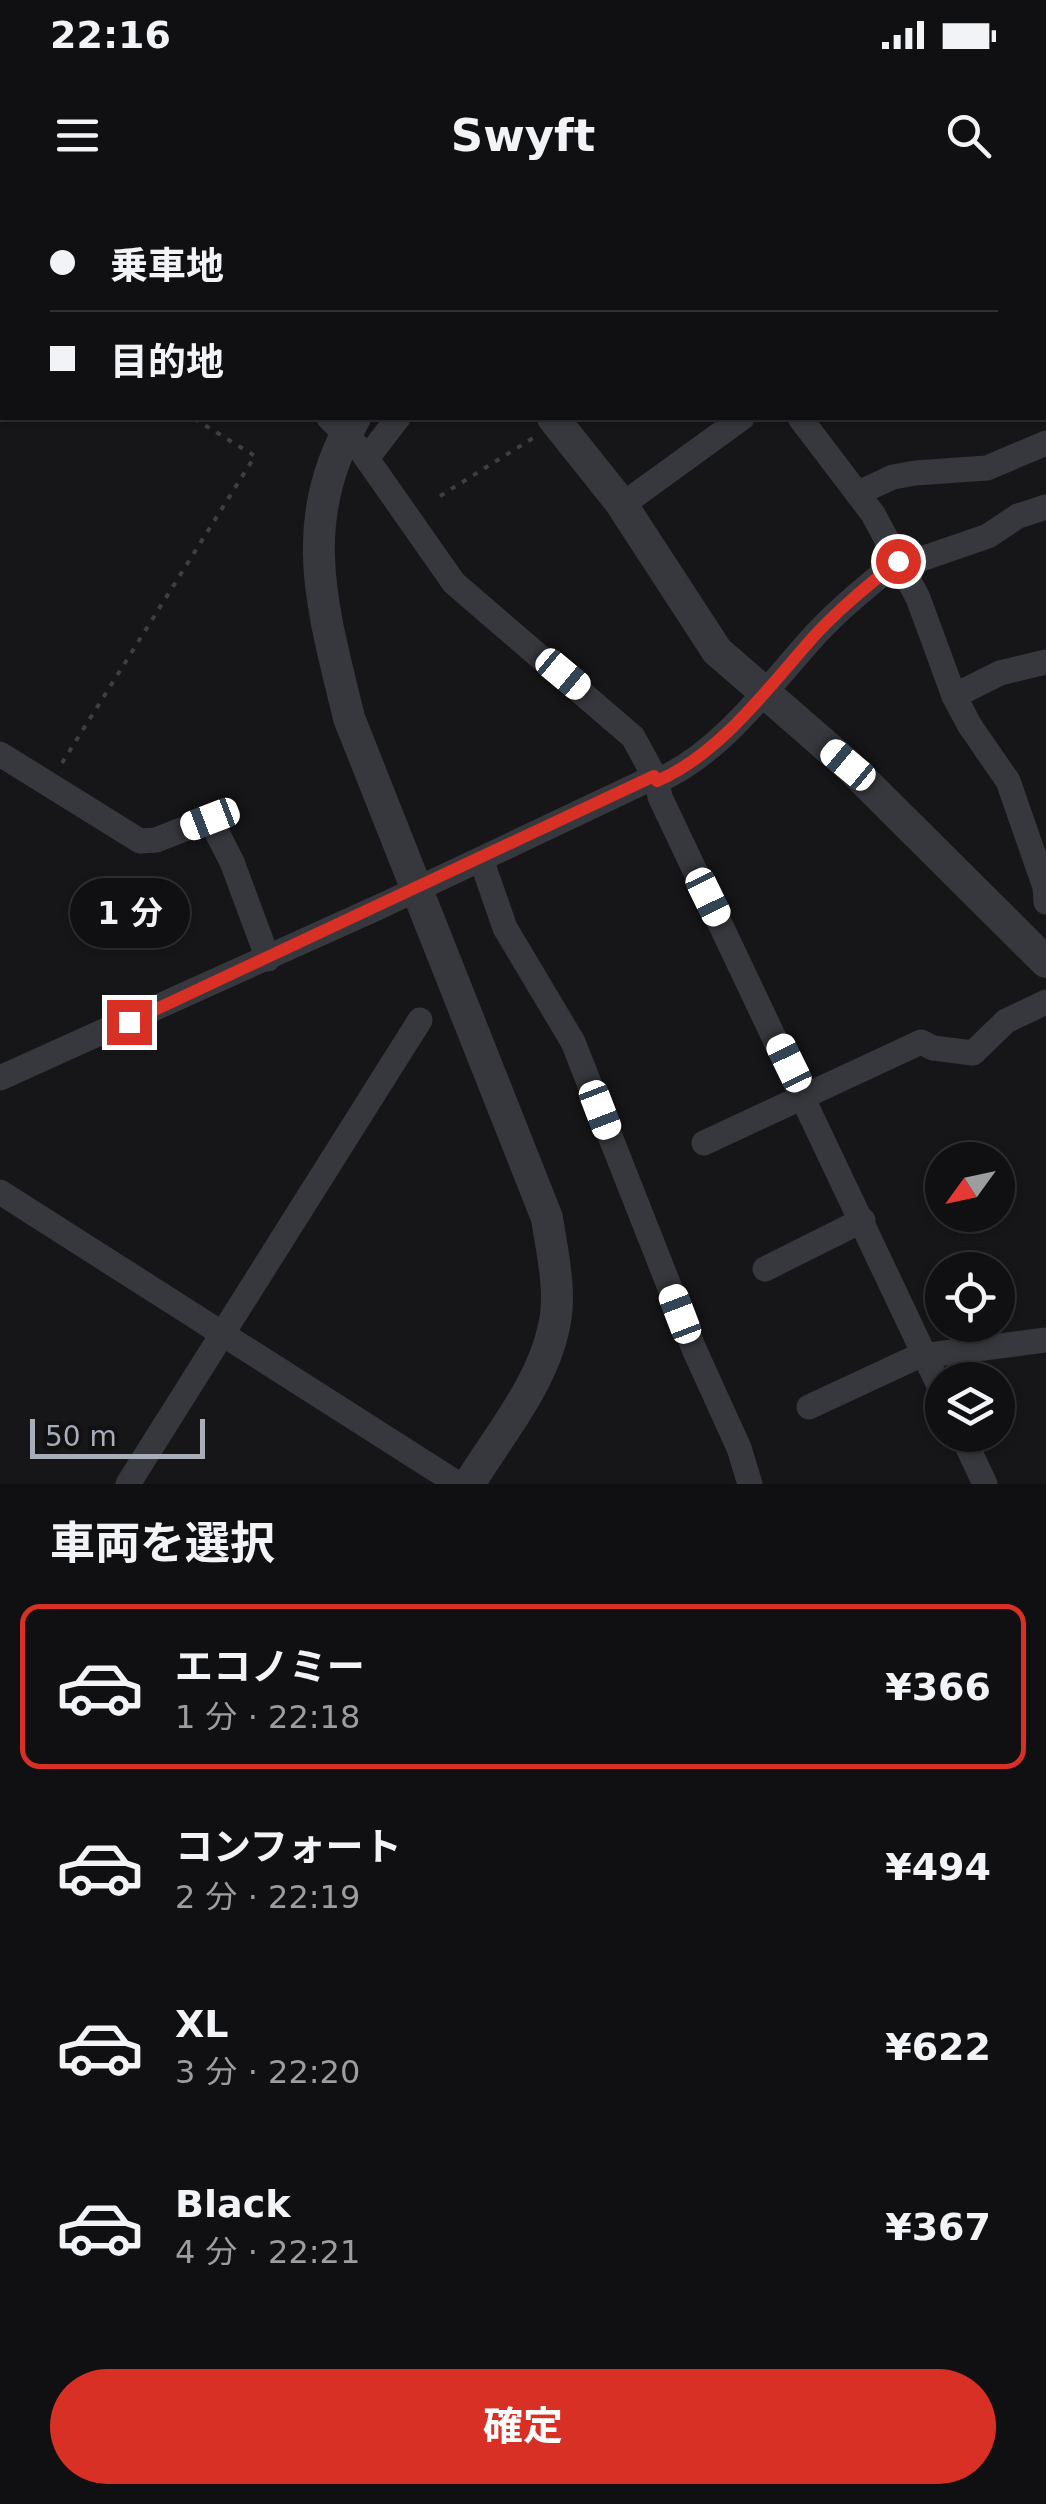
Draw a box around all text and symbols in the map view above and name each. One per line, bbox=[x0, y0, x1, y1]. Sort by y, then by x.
text: 22:16 bbox=[50, 13, 171, 57]
icon: menu bbox=[50, 108, 105, 163]
icon: search bbox=[941, 108, 996, 163]
text: Swyft bbox=[451, 109, 595, 162]
text: 乗車地 bbox=[110, 244, 224, 288]
text: 目的地 bbox=[110, 340, 224, 384]
route start bbox=[876, 539, 921, 584]
car bbox=[530, 643, 596, 705]
car bbox=[815, 734, 881, 796]
car bbox=[177, 794, 243, 844]
car bbox=[681, 863, 735, 931]
callout: 1 分 bbox=[69, 877, 189, 947]
text: 1 分 bbox=[97, 894, 163, 932]
route end bbox=[107, 1000, 152, 1045]
car bbox=[762, 1029, 816, 1097]
car bbox=[575, 1077, 625, 1143]
north arrow bbox=[925, 1142, 1015, 1232]
map controls bbox=[925, 1142, 1015, 1452]
button: locate bbox=[925, 1252, 1015, 1342]
car bbox=[655, 1281, 705, 1347]
button: layers bbox=[925, 1362, 1015, 1452]
scale bar bbox=[30, 1414, 205, 1458]
text: 50 m bbox=[45, 1420, 117, 1453]
text: 車両を選択 bbox=[50, 1517, 275, 1570]
icon: car bbox=[55, 1642, 145, 1732]
text: エコノミー bbox=[175, 1645, 365, 1689]
text: ¥366 bbox=[885, 1665, 991, 1709]
text: 1 分 · 22:18 bbox=[175, 1698, 360, 1736]
icon: car bbox=[55, 1822, 145, 1912]
text: コンフォート bbox=[175, 1825, 402, 1869]
text: ¥494 bbox=[885, 1845, 991, 1889]
text: 2 分 · 22:19 bbox=[175, 1878, 360, 1916]
icon: car bbox=[55, 2002, 145, 2092]
text: XL bbox=[175, 2002, 229, 2046]
text: ¥622 bbox=[885, 2025, 991, 2069]
text: 3 分 · 22:20 bbox=[175, 2053, 360, 2091]
icon: car bbox=[55, 2182, 145, 2272]
text: Black bbox=[175, 2182, 290, 2226]
text: ¥367 bbox=[885, 2205, 991, 2249]
text: 4 分 · 22:21 bbox=[175, 2233, 360, 2271]
button: 確定 bbox=[50, 2369, 996, 2484]

